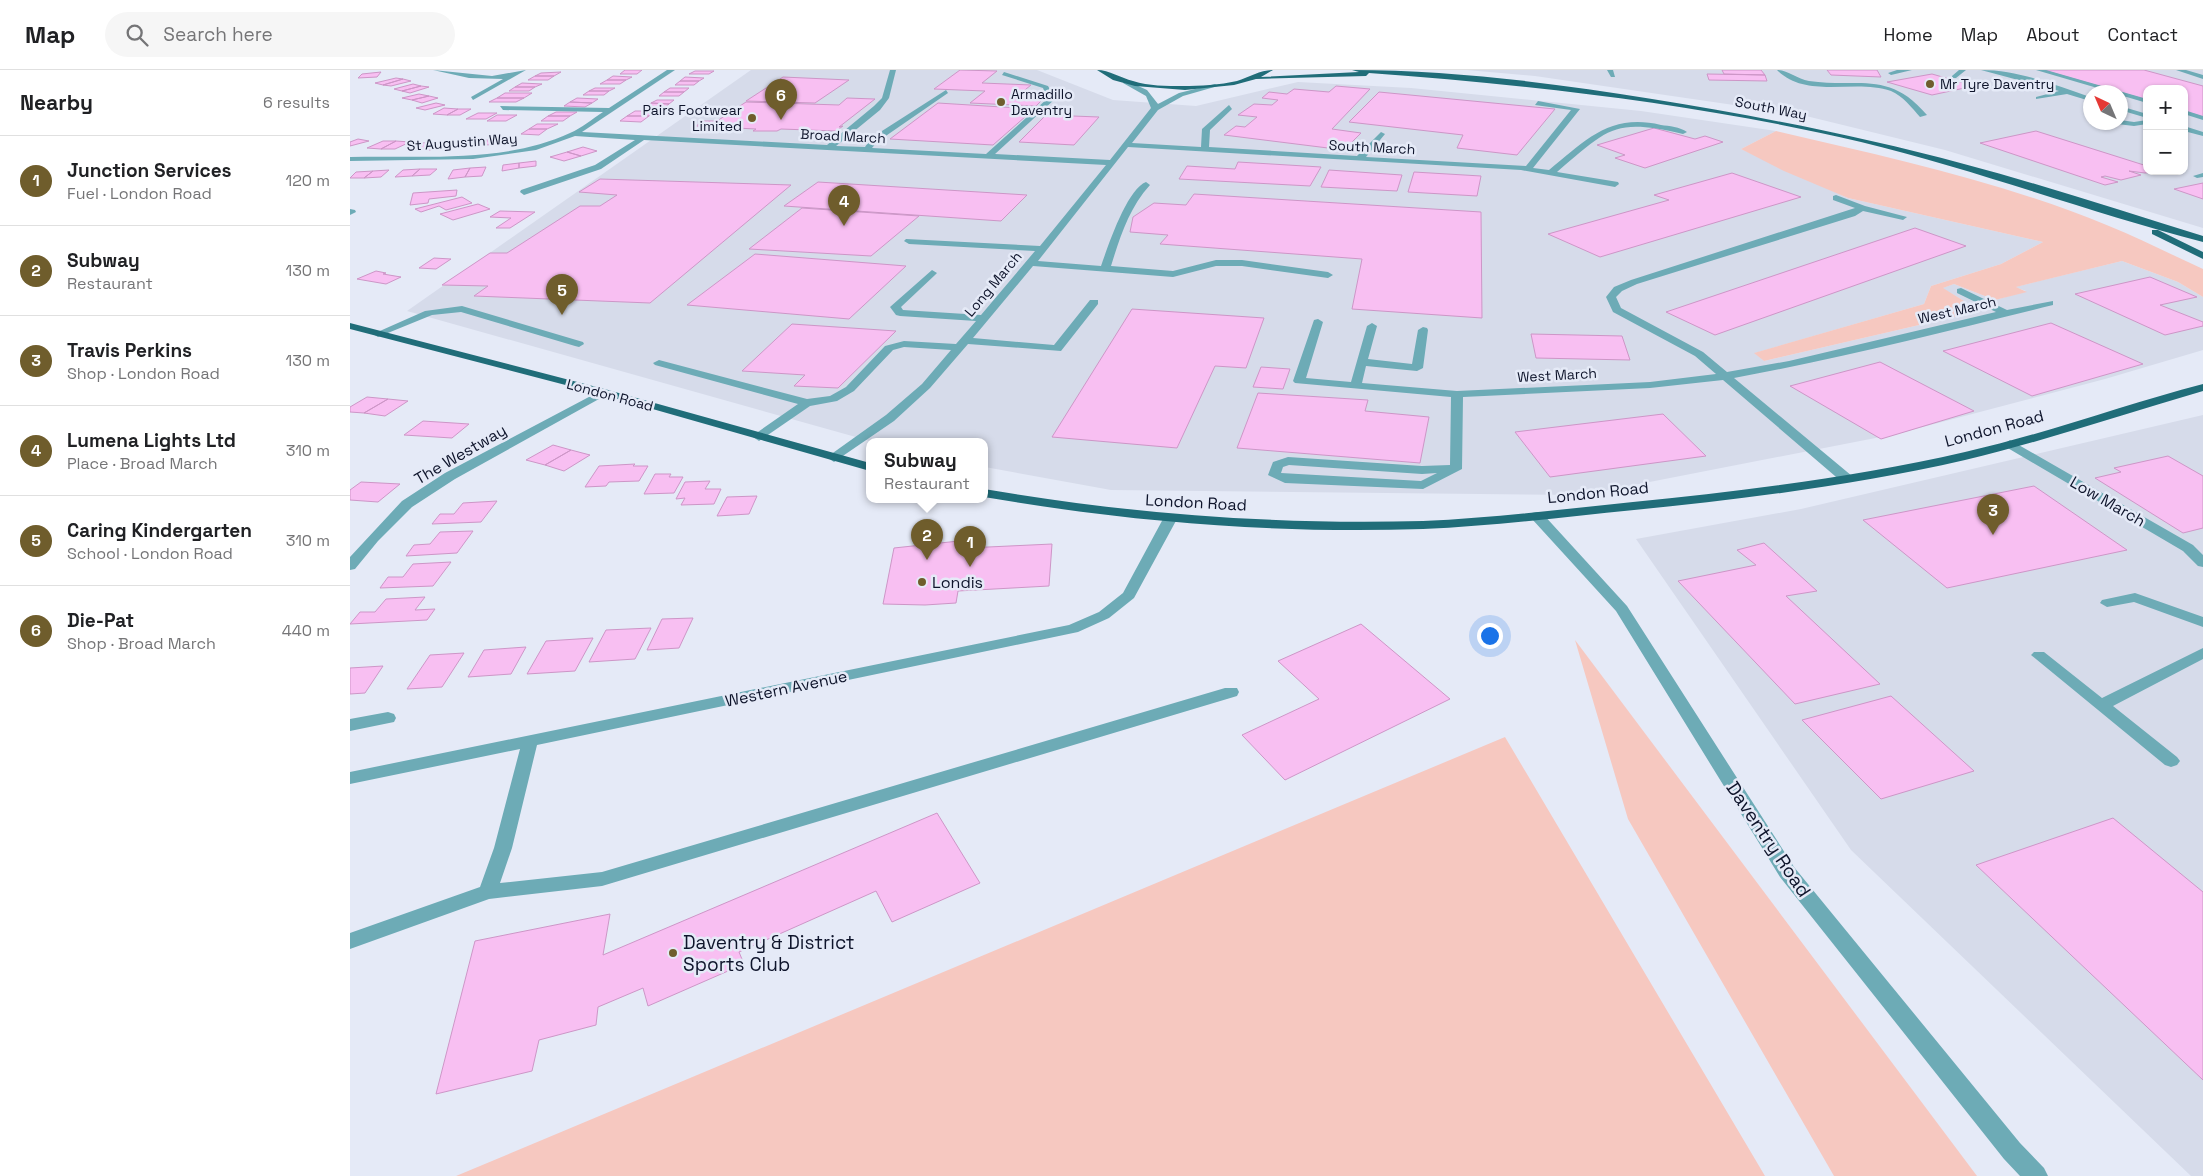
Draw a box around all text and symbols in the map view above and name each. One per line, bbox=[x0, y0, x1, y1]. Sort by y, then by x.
search box bbox=[105, 12, 455, 57]
text: Map bbox=[25, 19, 75, 50]
icon: search bbox=[123, 21, 151, 49]
text: Search here bbox=[163, 22, 273, 47]
text: Home bbox=[1884, 23, 1933, 46]
text: Map bbox=[1961, 23, 1998, 46]
text: About bbox=[2026, 23, 2080, 46]
text: Contact bbox=[2108, 23, 2178, 46]
place label: Mr Tyre Daventry bbox=[1940, 75, 2054, 93]
marker: Mr Tyre Daventry bbox=[1924, 78, 1936, 90]
pin: 6 bbox=[765, 79, 797, 120]
place label: Armadillo Daventry bbox=[1011, 85, 1073, 119]
north arrow bbox=[2083, 85, 2128, 130]
map controls bbox=[2143, 85, 2188, 175]
button: + bbox=[2143, 85, 2188, 130]
text: Nearby bbox=[20, 89, 93, 116]
text: 6 results bbox=[263, 92, 330, 113]
street label: South Way bbox=[1734, 92, 1808, 124]
marker: Armadillo Daventry bbox=[995, 96, 1007, 108]
place label: Pairs Footwear Limited bbox=[643, 101, 742, 135]
marker: Pairs Footwear Limited bbox=[746, 112, 758, 124]
street label: Broad March bbox=[800, 125, 886, 147]
street label: St Augustin Way bbox=[406, 129, 518, 155]
button: − bbox=[2143, 130, 2188, 175]
street label: South March bbox=[1328, 136, 1416, 158]
text: Junction Services bbox=[67, 158, 232, 183]
text: 1 bbox=[32, 170, 40, 191]
text: 120 m bbox=[286, 170, 330, 191]
text: Fuel · London Road bbox=[67, 183, 212, 204]
pin: 4 bbox=[828, 185, 860, 226]
text: Subway bbox=[67, 248, 140, 273]
street label: Long March bbox=[961, 248, 1025, 320]
text: 2 bbox=[31, 260, 41, 281]
text: 130 m bbox=[286, 260, 330, 281]
text: Restaurant bbox=[67, 273, 153, 294]
pin: 5 bbox=[546, 274, 578, 315]
street label: West March bbox=[1916, 292, 1998, 328]
text: Travis Perkins bbox=[67, 338, 192, 363]
text: 3 bbox=[31, 350, 41, 371]
text: 130 m bbox=[286, 350, 330, 371]
text: Shop · London Road bbox=[67, 363, 220, 384]
street label: West March bbox=[1517, 364, 1597, 386]
street label: London Road bbox=[565, 375, 655, 415]
street label: London Road bbox=[1942, 405, 2046, 452]
street label: The Westway bbox=[410, 420, 510, 489]
text: Lumena Lights Ltd bbox=[67, 428, 236, 453]
popup bbox=[866, 438, 988, 503]
text: 4 bbox=[31, 440, 41, 461]
text: 310 m bbox=[286, 440, 330, 461]
text: Subway bbox=[884, 448, 957, 473]
text: Place · Broad March bbox=[67, 453, 218, 474]
street label: Low March bbox=[2066, 471, 2149, 531]
text: Restaurant bbox=[884, 473, 970, 494]
street label: London Road bbox=[1546, 477, 1650, 508]
street label: London Road bbox=[1145, 489, 1247, 516]
pin: 3 bbox=[1977, 494, 2009, 535]
text: Caring Kindergarten bbox=[67, 518, 252, 543]
pin: 2 bbox=[911, 519, 943, 560]
pin: 1 bbox=[954, 526, 986, 567]
text: 5 bbox=[31, 530, 41, 551]
text: 310 m bbox=[286, 530, 330, 551]
text: School · London Road bbox=[67, 543, 233, 564]
place label: Londis bbox=[932, 572, 983, 593]
marker: Londis bbox=[916, 576, 928, 588]
text: Die-Pat bbox=[67, 608, 134, 633]
text: 6 bbox=[31, 620, 41, 641]
text: 440 m bbox=[282, 620, 330, 641]
your location bbox=[1477, 623, 1503, 649]
text: Shop · Broad March bbox=[67, 633, 216, 654]
street label: Western Avenue bbox=[723, 665, 849, 712]
street label: Daventry Road bbox=[1721, 777, 1817, 902]
place label: Daventry & District Sports Club bbox=[683, 930, 855, 977]
marker: Daventry & District Sports Club bbox=[667, 947, 679, 959]

